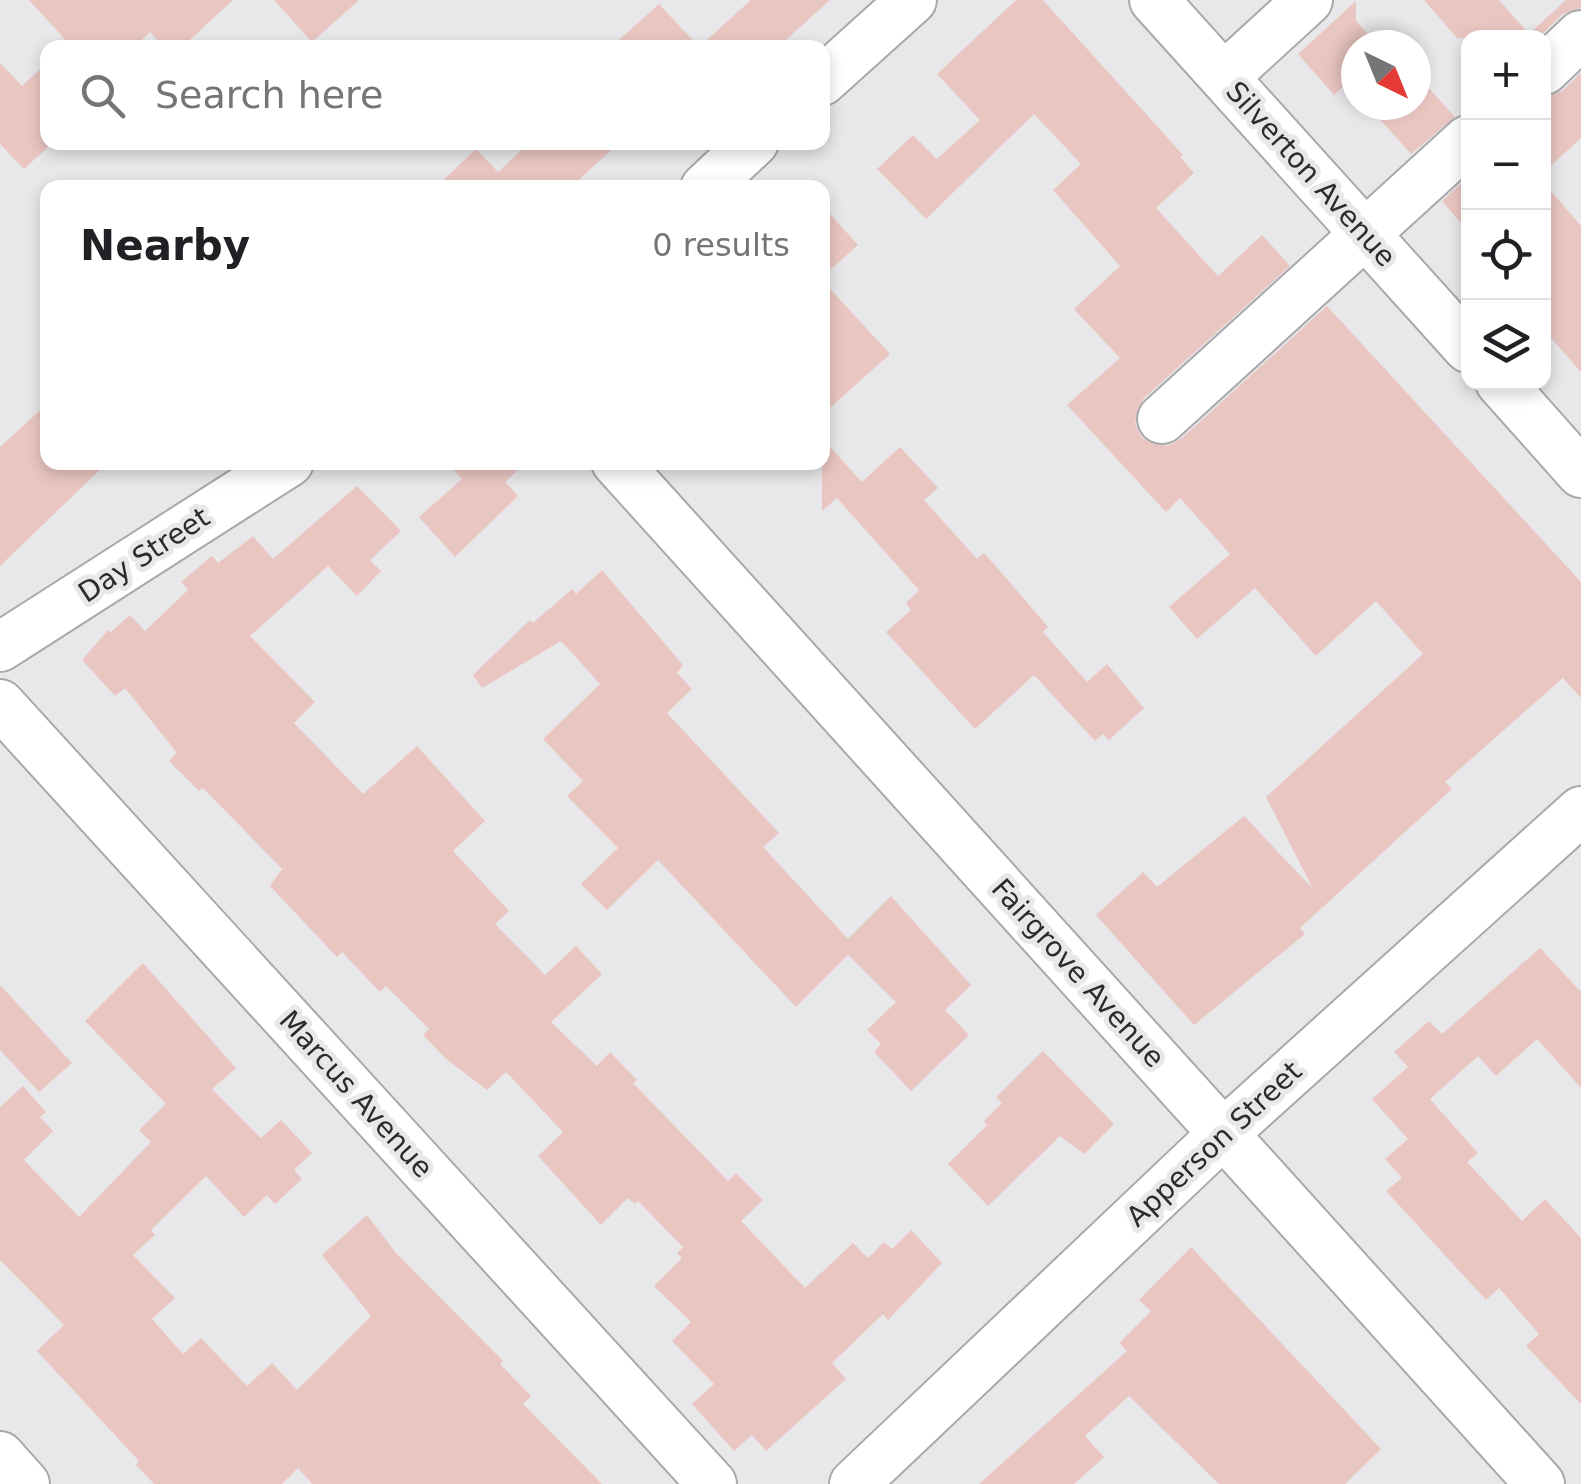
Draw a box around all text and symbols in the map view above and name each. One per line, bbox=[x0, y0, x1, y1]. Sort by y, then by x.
north arrow bbox=[1341, 30, 1431, 120]
map controls bbox=[1461, 30, 1551, 390]
button: + bbox=[1461, 30, 1551, 120]
search box bbox=[40, 40, 830, 150]
icon: search bbox=[75, 68, 130, 123]
text: Search here bbox=[155, 73, 383, 117]
street label: Silverton Avenue bbox=[1219, 75, 1403, 273]
button: − bbox=[1461, 120, 1551, 210]
button: locate bbox=[1461, 210, 1551, 300]
text: Nearby bbox=[80, 221, 250, 270]
text: 0 results bbox=[652, 226, 790, 264]
button: layers bbox=[1461, 300, 1551, 390]
street label: Day Street bbox=[72, 501, 216, 609]
street label: Fairgrove Avenue bbox=[985, 872, 1171, 1074]
street label: Marcus Avenue bbox=[273, 1004, 439, 1184]
street label: Apperson Street bbox=[1120, 1055, 1308, 1233]

